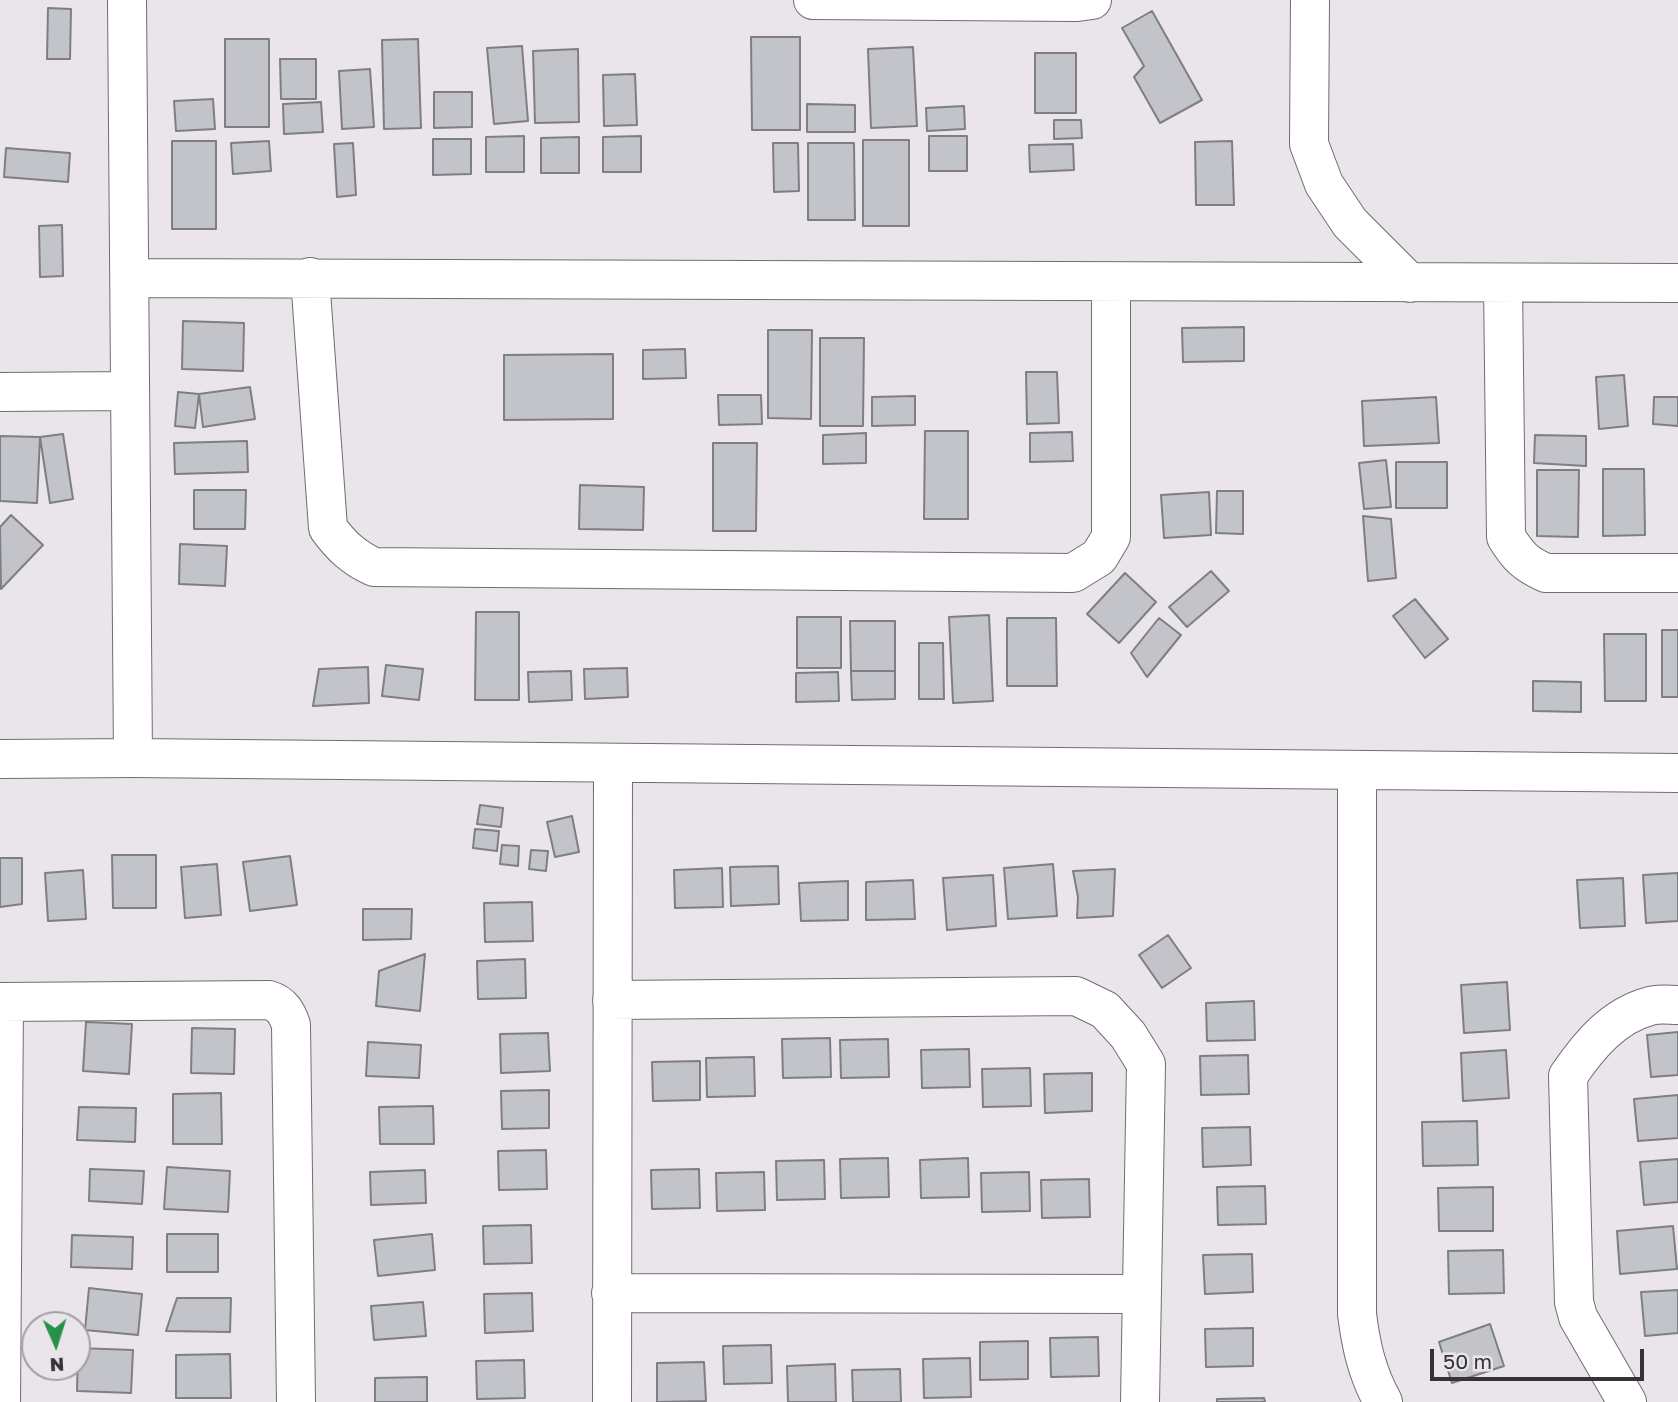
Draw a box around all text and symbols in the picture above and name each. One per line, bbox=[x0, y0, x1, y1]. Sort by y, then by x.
north arrow bbox=[21, 1311, 91, 1381]
scale bar bbox=[1433, 1336, 1646, 1380]
text: 50 m bbox=[1443, 1348, 1492, 1374]
text: N bbox=[49, 1354, 65, 1377]

